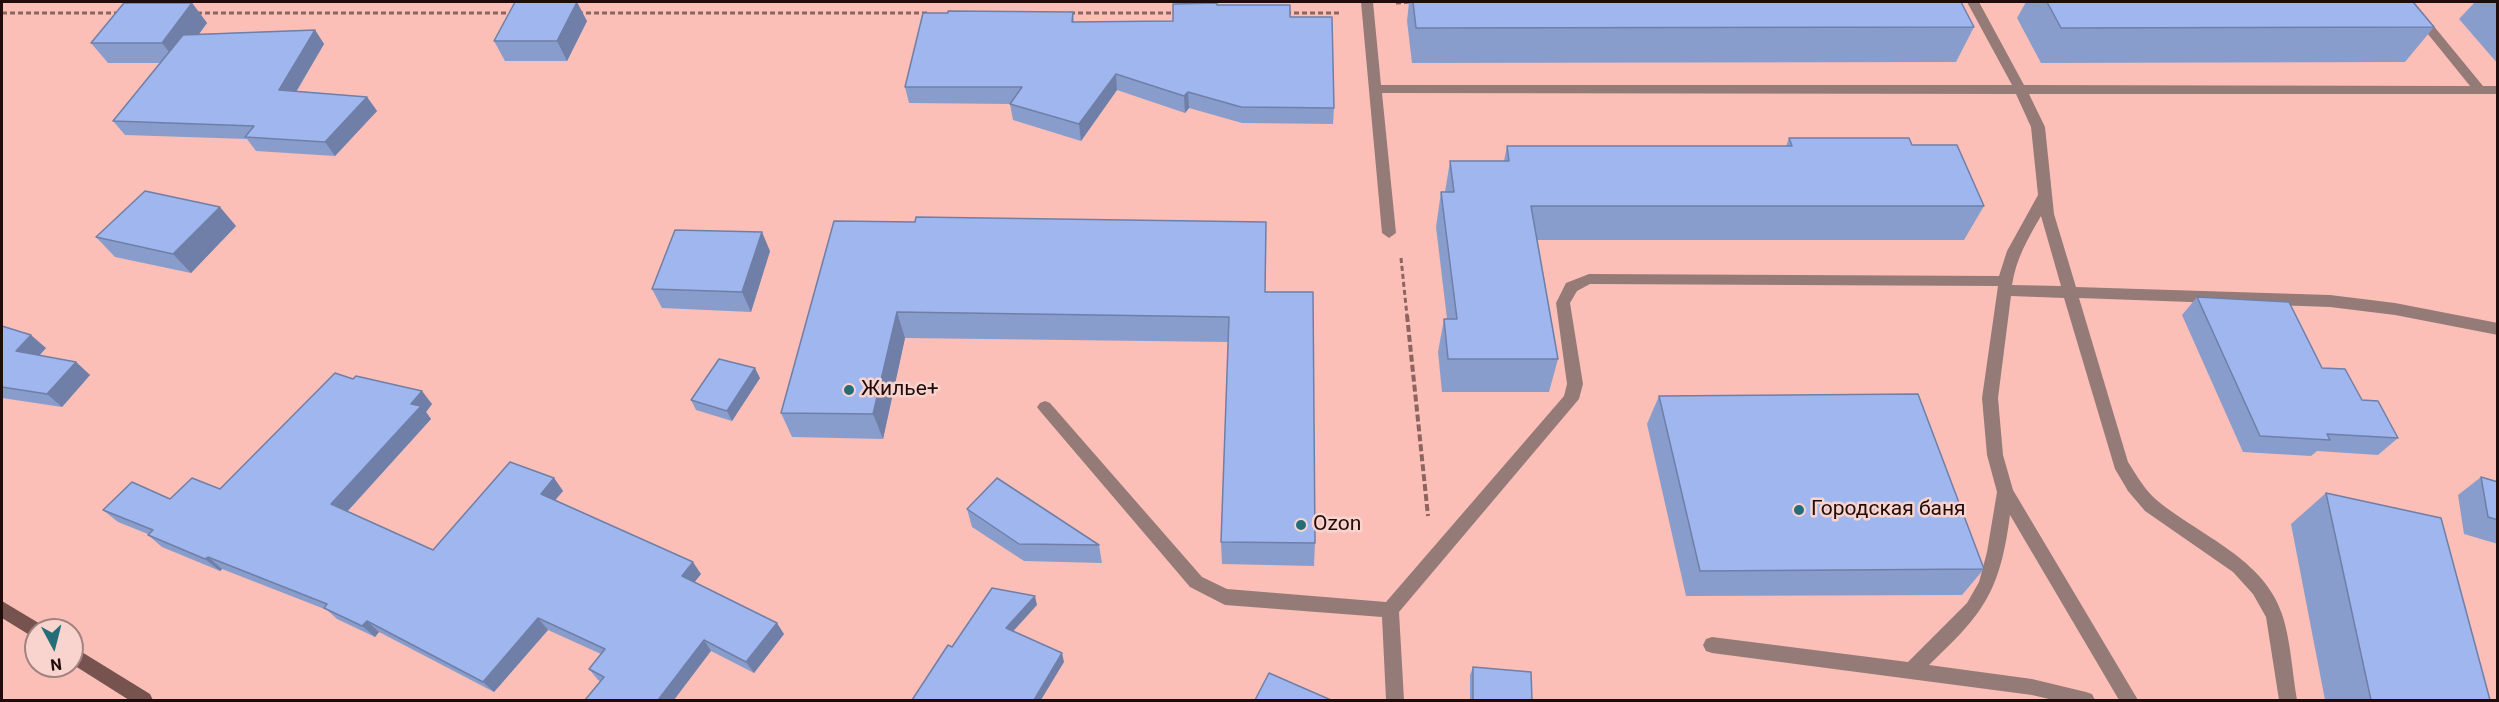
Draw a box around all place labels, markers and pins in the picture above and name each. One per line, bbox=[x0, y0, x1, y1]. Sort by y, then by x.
place label: Жилье+ bbox=[861, 377, 939, 403]
marker: Жилье+ bbox=[842, 383, 856, 397]
place label: Городская баня bbox=[1811, 497, 1966, 523]
marker: Городская баня bbox=[1792, 503, 1806, 517]
place label: Ozon bbox=[1313, 512, 1361, 538]
marker: Ozon bbox=[1294, 518, 1308, 532]

